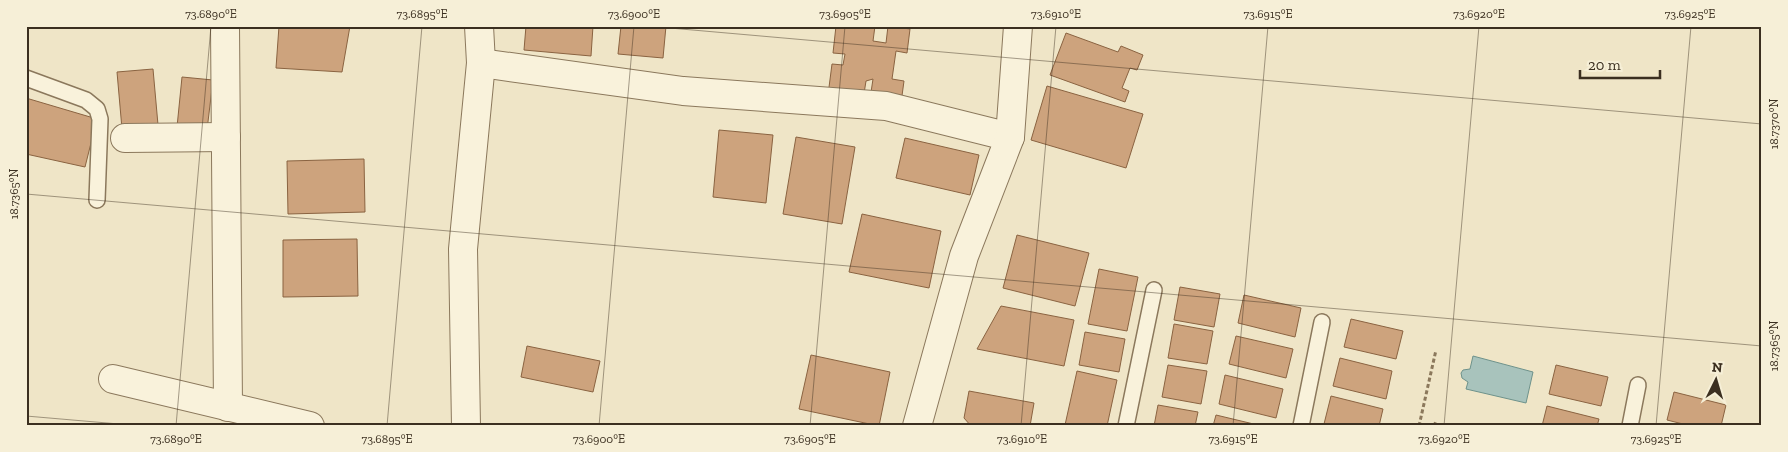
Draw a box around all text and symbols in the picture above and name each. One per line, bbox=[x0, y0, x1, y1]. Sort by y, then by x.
text: 73.6890°E bbox=[185, 7, 237, 21]
text: 73.6895°E bbox=[397, 7, 447, 21]
text: 73.6900°E bbox=[608, 7, 660, 21]
text: 73.6905°E bbox=[819, 7, 871, 21]
text: 73.6910°E bbox=[1031, 7, 1081, 21]
text: 73.6915°E bbox=[1243, 7, 1293, 21]
text: 73.6920°E bbox=[1453, 7, 1505, 21]
text: 73.6925°E bbox=[1665, 7, 1715, 21]
scale bar bbox=[1580, 48, 1660, 80]
text: 20 m bbox=[1588, 56, 1621, 74]
text: 18.7370°N bbox=[1767, 99, 1781, 149]
text: 18.7365°N bbox=[7, 169, 21, 219]
text: 18.7365°N bbox=[1767, 321, 1781, 371]
north arrow bbox=[1690, 354, 1740, 404]
text: N bbox=[1711, 359, 1723, 377]
text: 73.6890°E bbox=[150, 432, 202, 446]
text: 73.6895°E bbox=[362, 432, 412, 446]
text: 73.6900°E bbox=[573, 432, 625, 446]
text: 73.6905°E bbox=[784, 432, 836, 446]
text: 73.6910°E bbox=[997, 432, 1047, 446]
text: 73.6915°E bbox=[1208, 432, 1258, 446]
text: 73.6920°E bbox=[1418, 432, 1470, 446]
text: 73.6925°E bbox=[1631, 432, 1681, 446]

